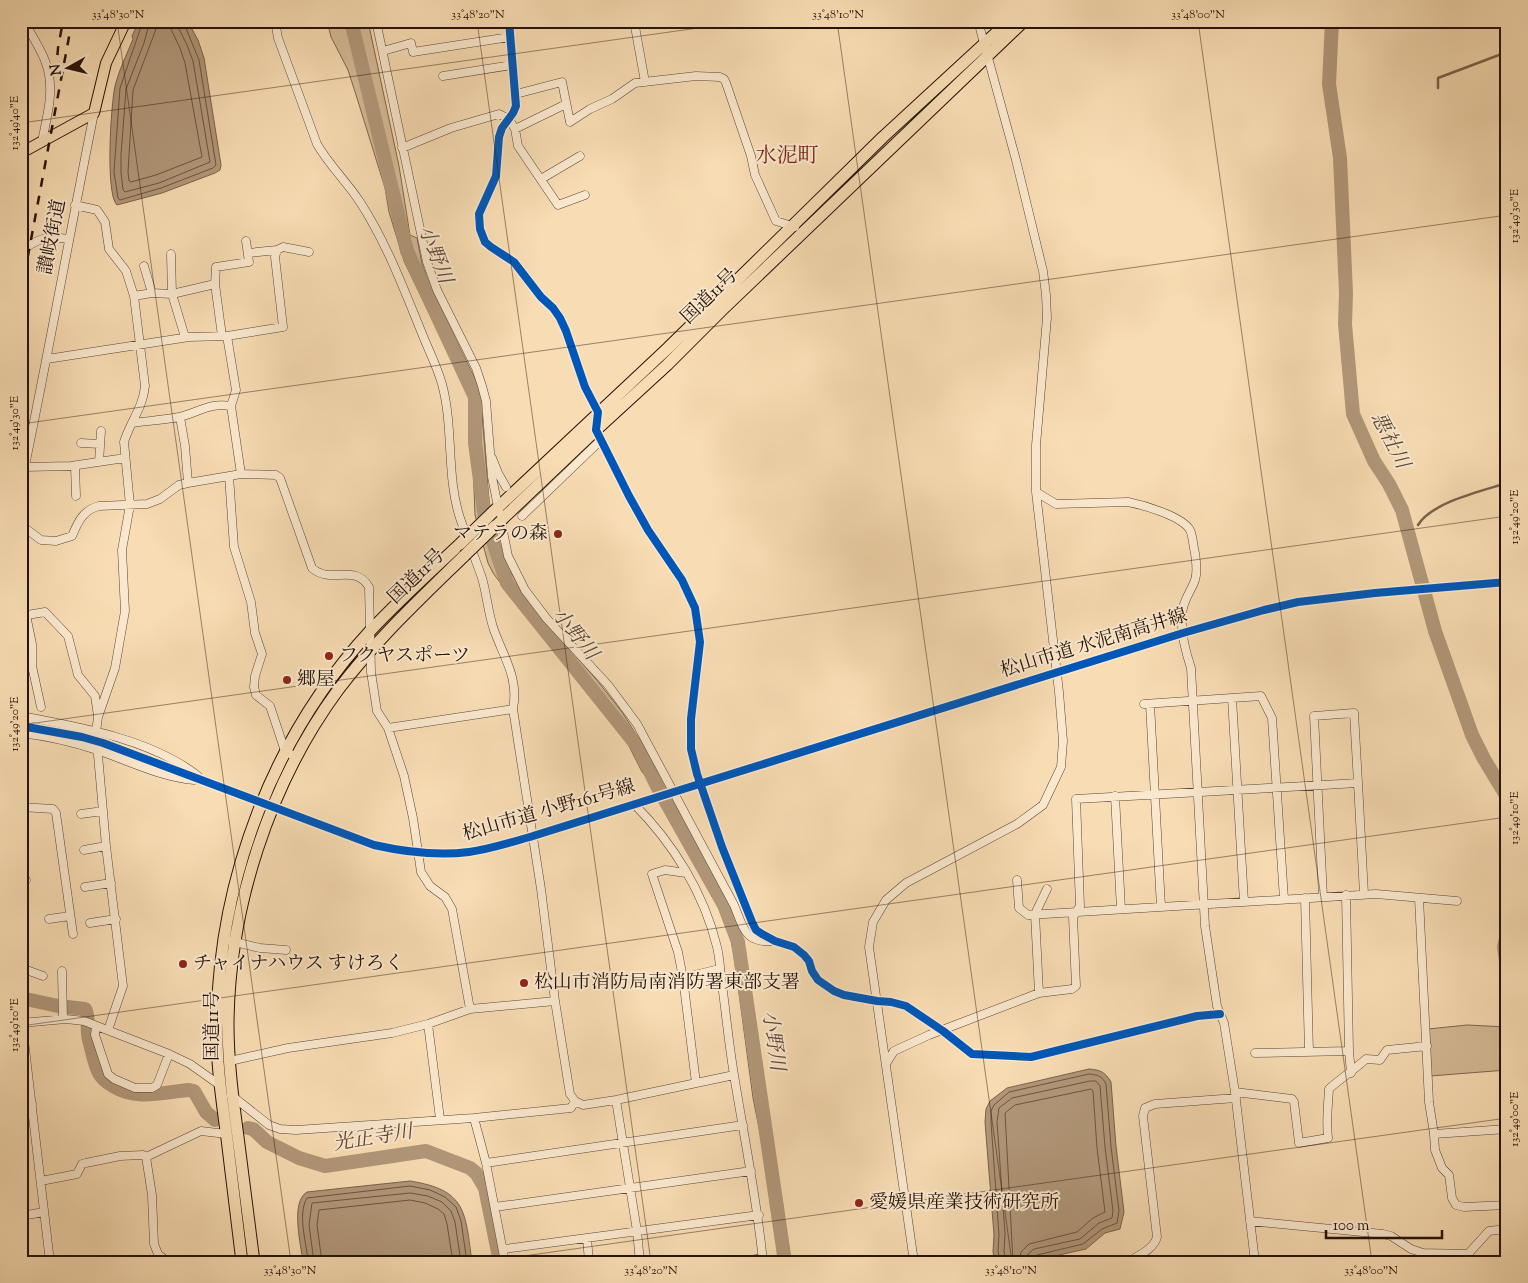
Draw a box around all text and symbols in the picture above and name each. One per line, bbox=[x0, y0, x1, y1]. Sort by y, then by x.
text: 33°48'30"N bbox=[92, 6, 145, 24]
text: 33°48'20"N bbox=[451, 6, 505, 24]
text: 33°48'10"N bbox=[812, 6, 864, 24]
text: 33°48'00"N bbox=[1171, 6, 1225, 24]
north arrow bbox=[42, 42, 92, 92]
text: N bbox=[46, 63, 68, 76]
text: 132°49'40"E bbox=[6, 95, 24, 150]
district label: 水泥町 bbox=[756, 142, 819, 172]
text: 132°49'30"E bbox=[1506, 188, 1524, 243]
street label: 讃岐街道 bbox=[32, 197, 74, 277]
water label: 小野川 bbox=[410, 222, 459, 290]
street label: 国道11号 bbox=[675, 263, 745, 331]
text: 132°49'30"E bbox=[6, 395, 24, 450]
water label: 悪社川 bbox=[1362, 408, 1416, 476]
text: 132°49'20"E bbox=[1506, 489, 1524, 545]
place label: マテラの森 bbox=[453, 521, 548, 548]
marker: マテラの森 bbox=[552, 528, 564, 540]
street label: 国道11号 bbox=[382, 543, 452, 611]
water label: 小野川 bbox=[544, 603, 605, 669]
street label: 松山市道 水泥南高井線 bbox=[997, 603, 1191, 685]
place label: フクヤスポーツ bbox=[339, 643, 470, 670]
marker: フクヤスポーツ bbox=[323, 650, 335, 662]
place label: 郷屋 bbox=[297, 667, 335, 694]
marker: 郷屋 bbox=[281, 674, 293, 686]
text: 132°49'20"E bbox=[6, 696, 24, 752]
street label: 松山市道 小野161号線 bbox=[460, 773, 638, 849]
text: 132°49'10"E bbox=[1506, 790, 1524, 845]
place label: チャイナハウス すけろく bbox=[193, 951, 404, 978]
marker: チャイナハウス すけろく bbox=[177, 958, 189, 970]
place label: 松山市消防局南消防署東部支署 bbox=[534, 970, 800, 997]
marker: 松山市消防局南消防署東部支署 bbox=[518, 977, 530, 989]
street label: 国道11号 bbox=[200, 991, 227, 1061]
text: 132°49'10"E bbox=[6, 997, 24, 1052]
water label: 小野川 bbox=[753, 1009, 791, 1075]
text: 132°49'00"E bbox=[1506, 1091, 1524, 1147]
water label: 光正寺川 bbox=[331, 1118, 417, 1160]
place label: 愛媛県産業技術研究所 bbox=[869, 1190, 1059, 1217]
marker: 愛媛県産業技術研究所 bbox=[853, 1197, 865, 1209]
scale bar bbox=[1326, 1208, 1442, 1240]
text: 100 m bbox=[1333, 1216, 1370, 1237]
text: 33°48'30"N bbox=[264, 1262, 317, 1280]
text: 33°48'20"N bbox=[624, 1262, 678, 1280]
text: 33°48'10"N bbox=[985, 1262, 1037, 1280]
text: 33°48'00"N bbox=[1344, 1262, 1398, 1280]

